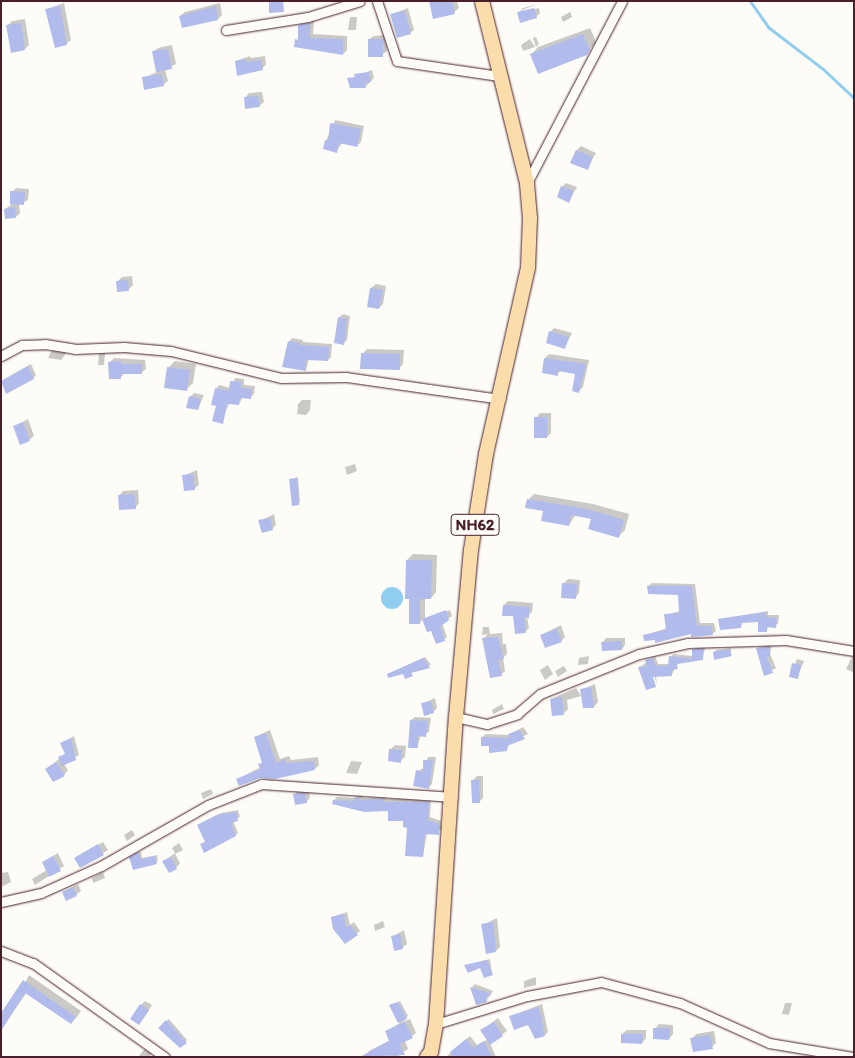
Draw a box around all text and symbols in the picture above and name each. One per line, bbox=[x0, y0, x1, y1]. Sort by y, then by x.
road number: NH62 bbox=[450, 512, 500, 538]

